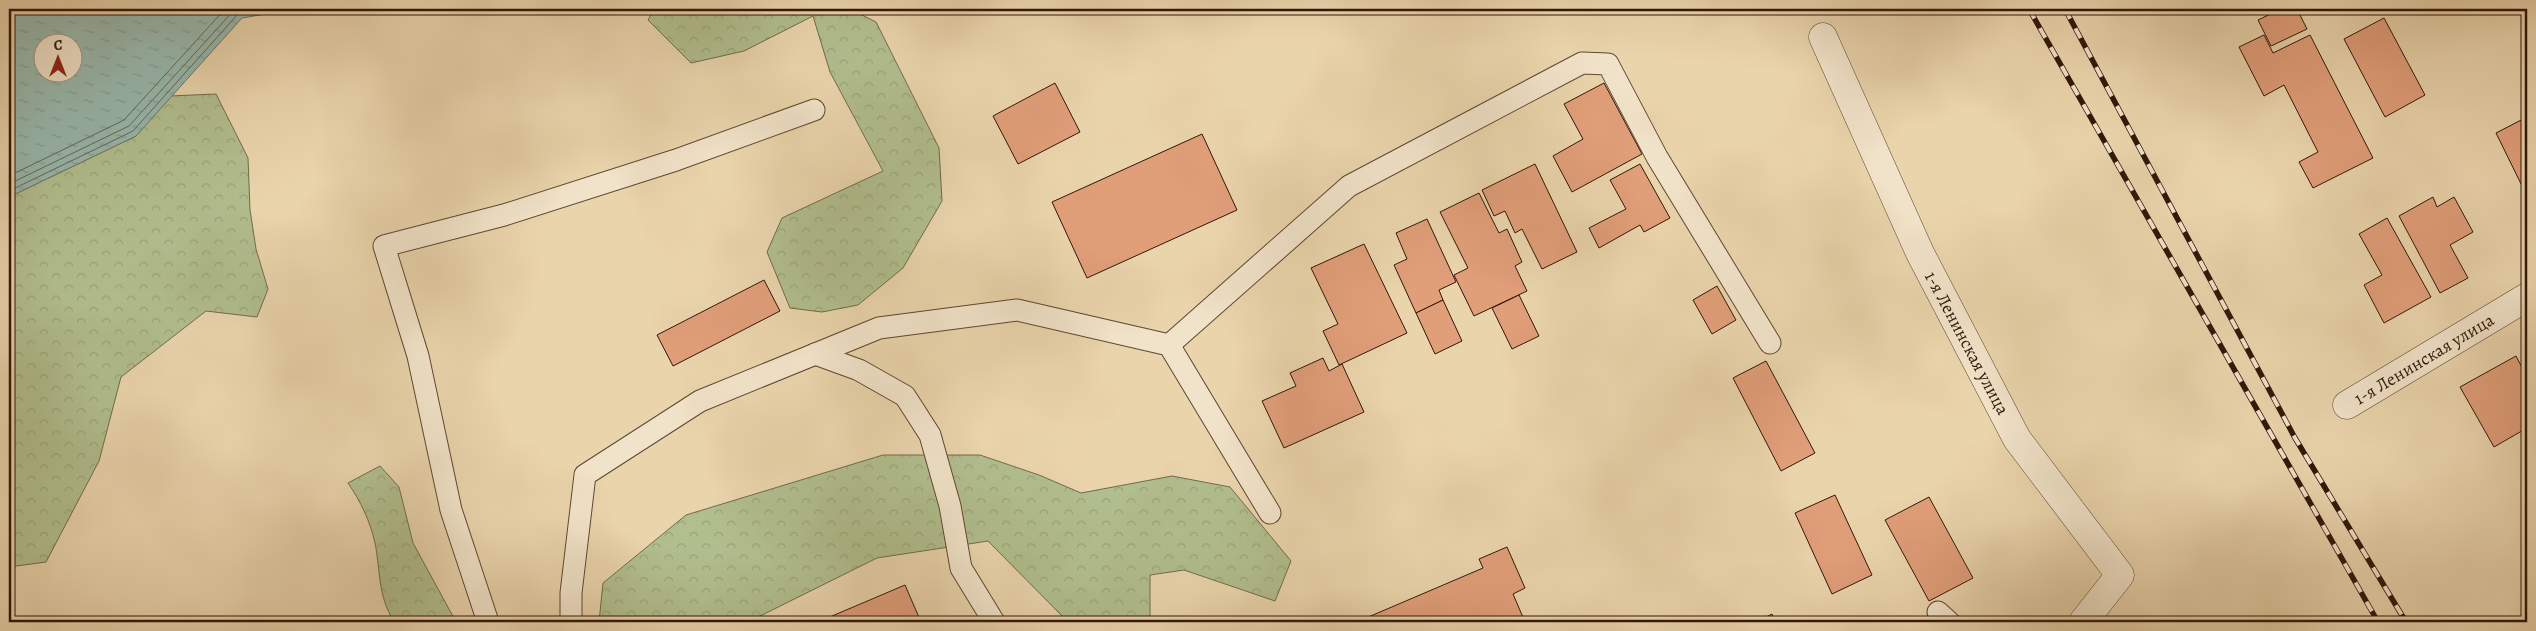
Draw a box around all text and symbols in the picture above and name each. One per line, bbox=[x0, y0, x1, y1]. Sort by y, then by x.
north arrow bbox=[32, 32, 82, 82]
text: С bbox=[54, 36, 63, 55]
street label: 1-я Ленинская улица bbox=[1919, 267, 2015, 420]
street label: 1-я Ленинская улица bbox=[2350, 307, 2499, 410]

